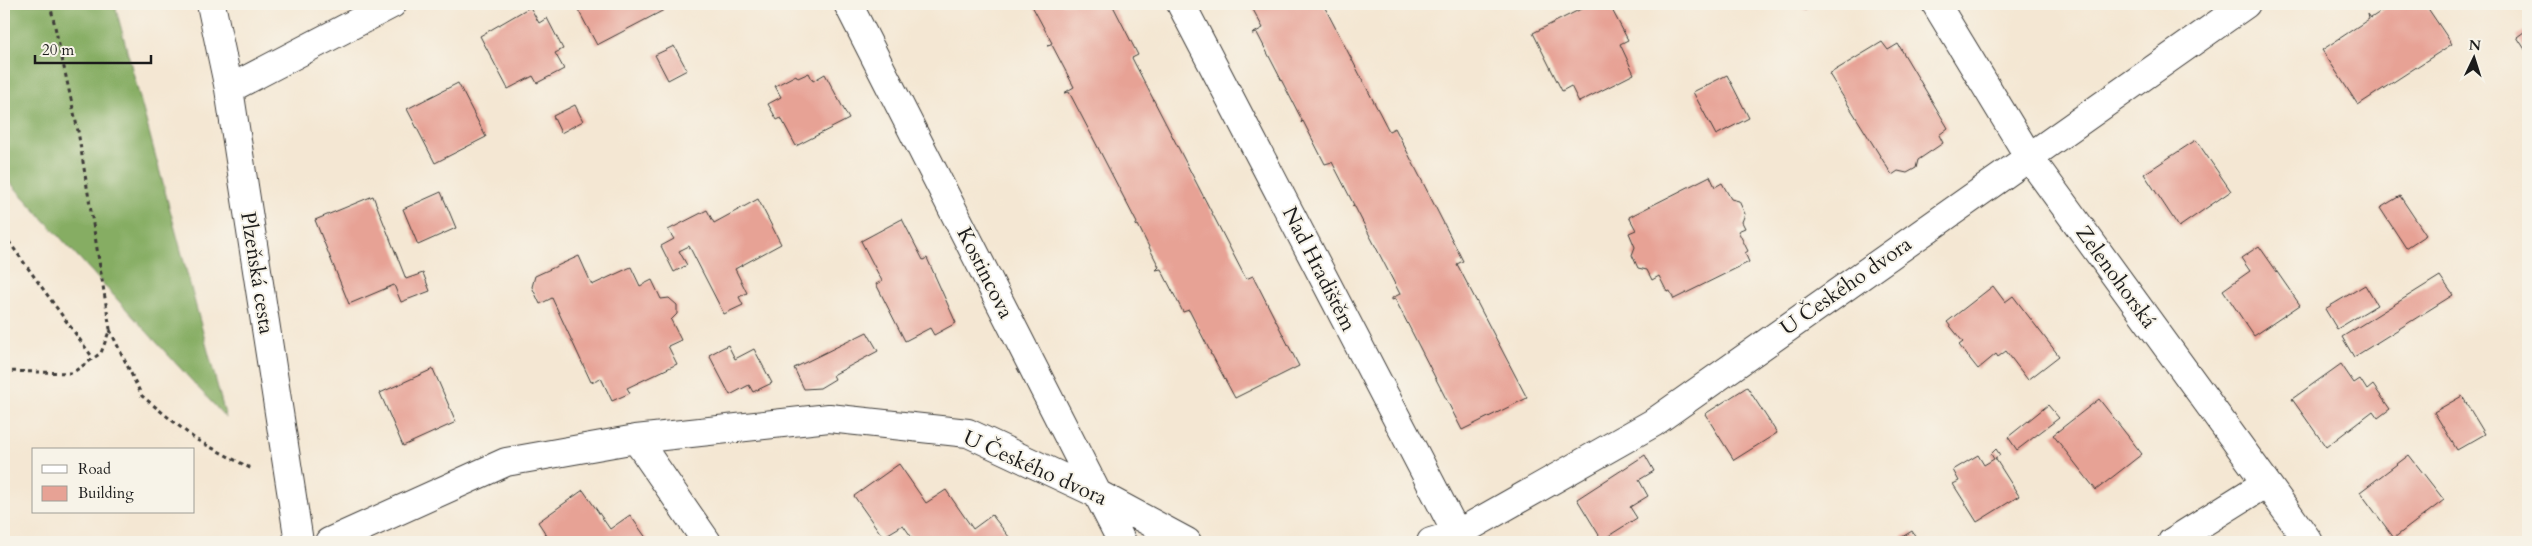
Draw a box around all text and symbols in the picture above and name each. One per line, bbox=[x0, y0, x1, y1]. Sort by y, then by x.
scale bar bbox=[35, 32, 151, 64]
north arrow bbox=[2450, 32, 2500, 82]
text: N bbox=[2468, 36, 2482, 55]
text: 20 m bbox=[42, 40, 74, 60]
street label: Nad Hradištěm bbox=[1275, 202, 1363, 336]
street label: Plzeňská cesta bbox=[233, 210, 281, 336]
street label: Zelenohorská bbox=[2069, 220, 2163, 334]
street label: Kostincova bbox=[950, 222, 1020, 324]
street label: U Českého dvora bbox=[1774, 229, 1918, 342]
street label: U Českého dvora bbox=[958, 422, 1112, 513]
legend bbox=[32, 448, 195, 514]
text: Road bbox=[78, 459, 111, 479]
text: Building bbox=[78, 483, 134, 503]

